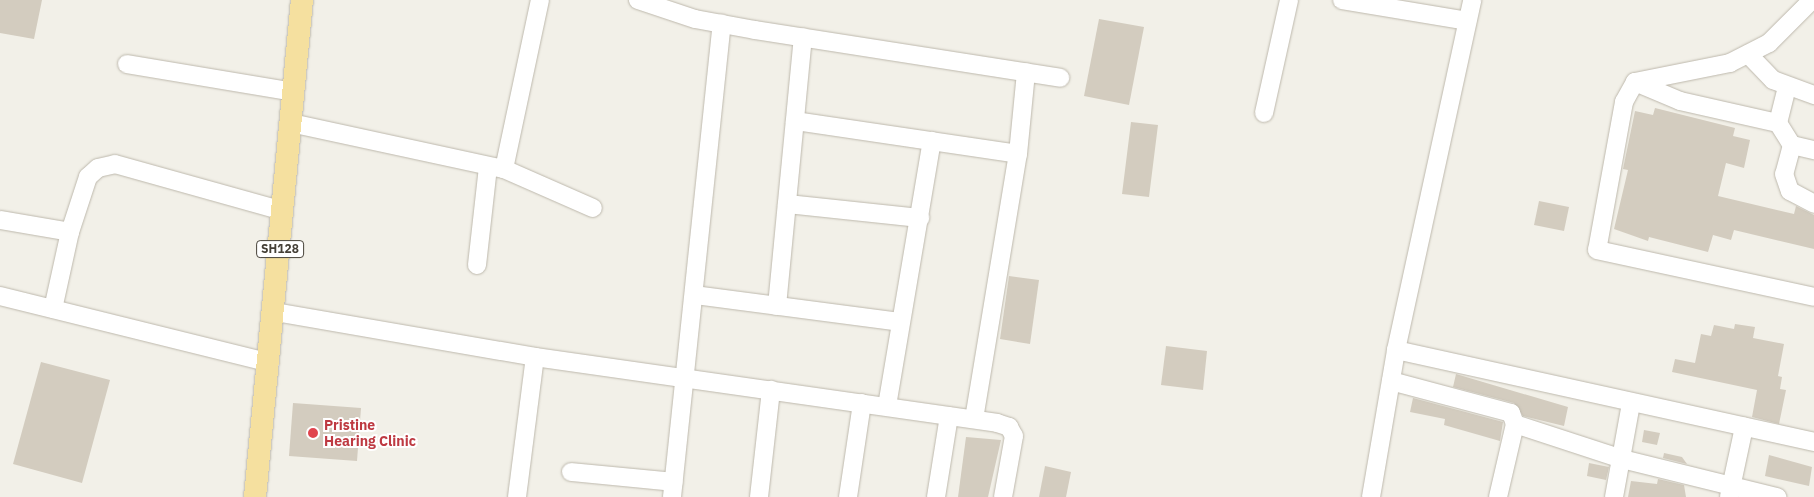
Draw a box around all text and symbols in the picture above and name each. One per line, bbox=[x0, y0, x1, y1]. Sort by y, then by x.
road number: SH128 bbox=[255, 240, 305, 258]
place label: Pristine Hearing Clinic bbox=[324, 417, 416, 450]
marker: Pristine Hearing Clinic bbox=[306, 426, 320, 440]

